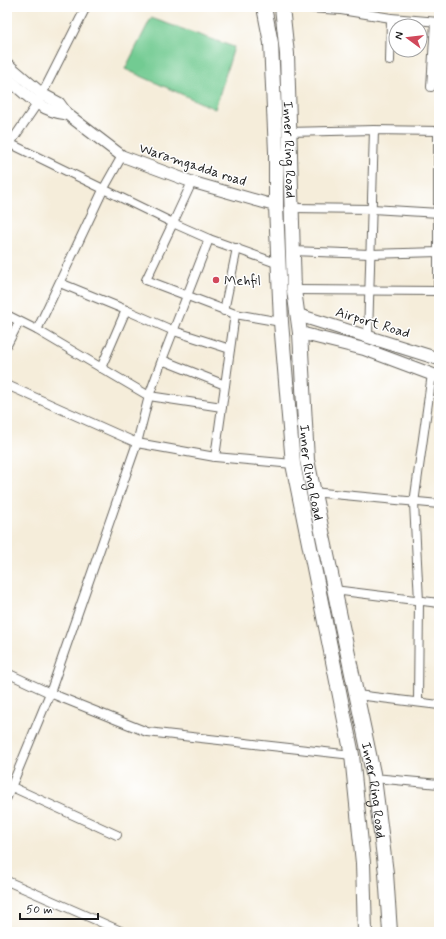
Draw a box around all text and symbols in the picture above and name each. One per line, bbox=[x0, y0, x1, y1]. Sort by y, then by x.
north arrow bbox=[388, 18, 428, 58]
text: N bbox=[392, 30, 407, 41]
street label: Inner Ring Road bbox=[278, 101, 299, 198]
street label: Waramgadda road bbox=[137, 139, 249, 191]
place label: Mehfil bbox=[224, 272, 261, 290]
marker: Mehfil bbox=[211, 275, 221, 285]
street label: Airport Road bbox=[333, 303, 412, 343]
street label: Inner Ring Road bbox=[295, 424, 328, 522]
street label: Inner Ring Road bbox=[357, 741, 390, 839]
scale bar bbox=[20, 895, 98, 921]
text: 50 m bbox=[26, 902, 53, 918]

